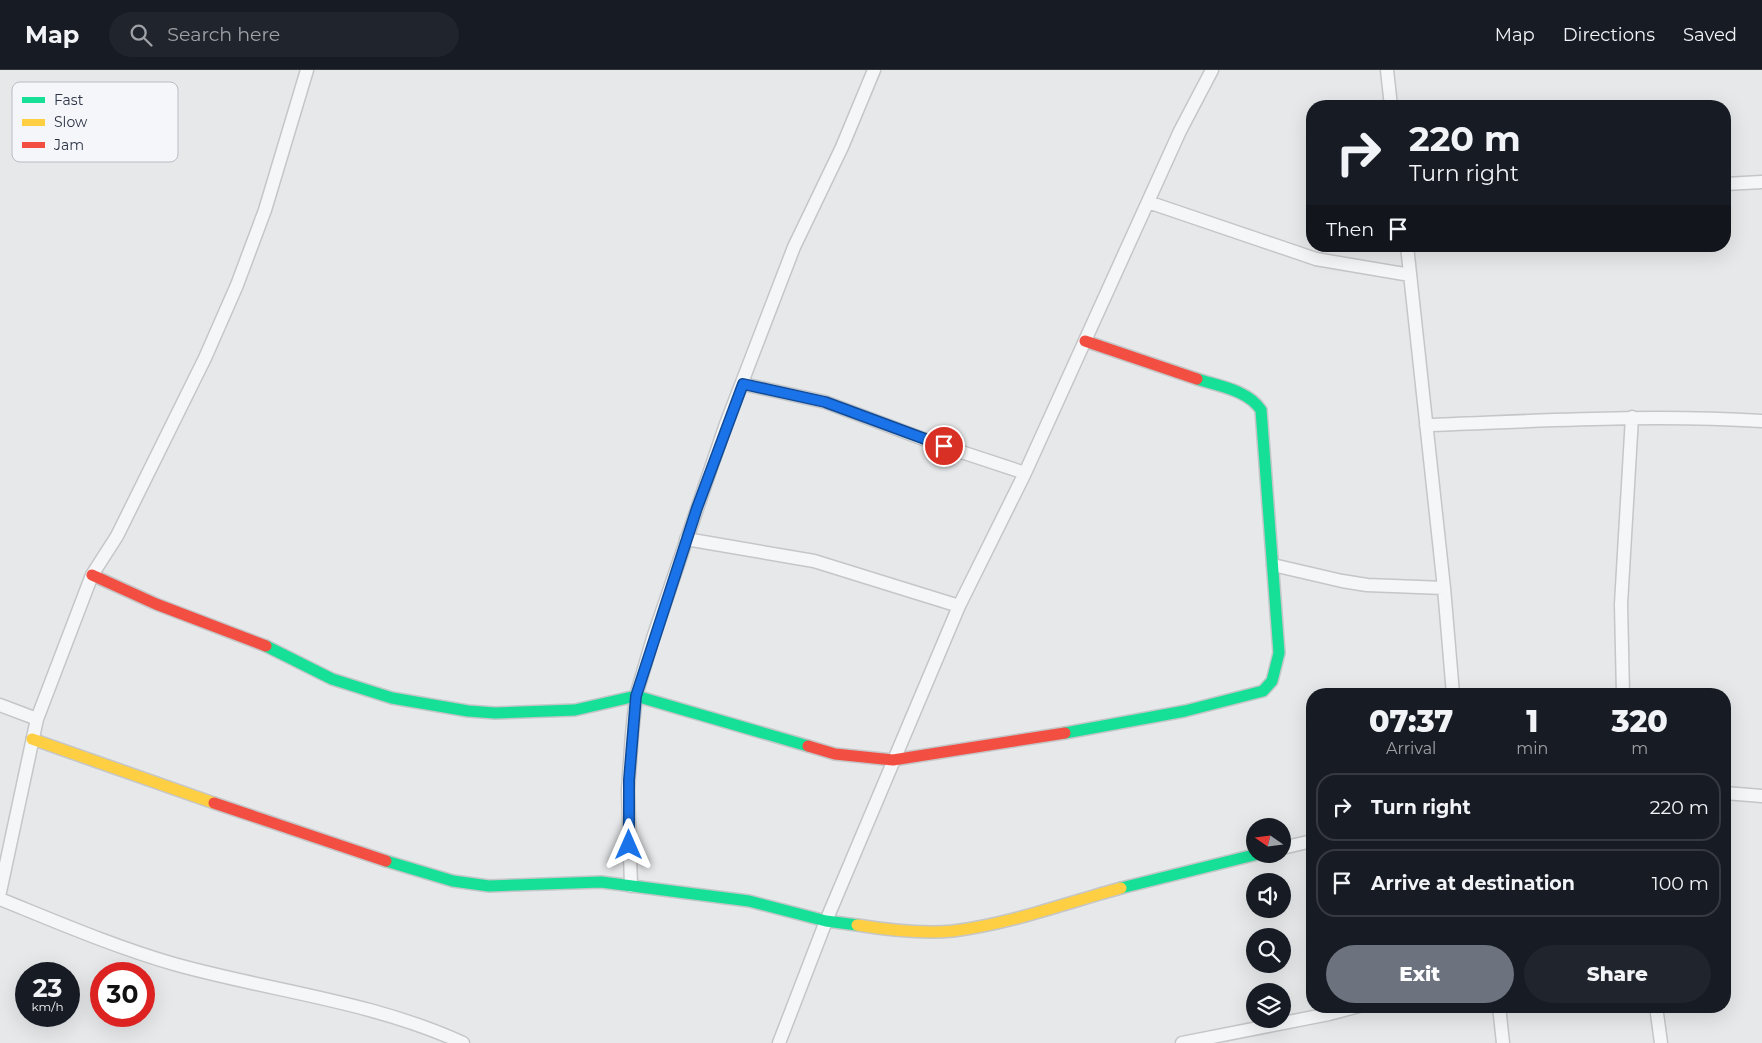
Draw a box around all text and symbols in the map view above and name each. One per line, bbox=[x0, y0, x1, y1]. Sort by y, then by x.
search box bbox=[109, 12, 459, 57]
text: Map bbox=[25, 20, 79, 49]
icon: search bbox=[127, 21, 155, 49]
text: Search here bbox=[167, 23, 280, 46]
text: Map bbox=[1495, 24, 1535, 46]
text: Directions bbox=[1563, 24, 1655, 46]
text: Saved bbox=[1683, 24, 1737, 46]
legend bbox=[12, 82, 178, 162]
text: Fast bbox=[54, 91, 84, 109]
text: Slow bbox=[54, 113, 88, 131]
text: 220 m bbox=[1409, 117, 1521, 160]
icon: right bbox=[1326, 120, 1391, 185]
text: Jam bbox=[53, 136, 84, 154]
text: Turn right bbox=[1409, 160, 1519, 187]
icon: arrive bbox=[1384, 215, 1412, 243]
text: Then bbox=[1326, 218, 1374, 241]
pin bbox=[923, 425, 965, 467]
icon: arrive bbox=[930, 432, 958, 460]
text: 07:37 bbox=[1369, 703, 1453, 740]
text: 1 bbox=[1526, 703, 1538, 740]
text: 320 bbox=[1611, 703, 1668, 740]
text: Arrival bbox=[1386, 739, 1436, 758]
text: min bbox=[1516, 739, 1548, 758]
text: m bbox=[1631, 739, 1648, 758]
icon: right bbox=[1328, 793, 1356, 821]
text: Turn right bbox=[1371, 796, 1471, 819]
text: 220 m bbox=[1650, 796, 1709, 819]
position arrow bbox=[602, 818, 654, 870]
north arrow bbox=[1246, 818, 1291, 862]
map controls bbox=[1246, 818, 1291, 1028]
icon: arrive bbox=[1328, 869, 1356, 897]
text: Arrive at destination bbox=[1371, 872, 1575, 895]
text: 100 m bbox=[1652, 872, 1709, 895]
button: sound bbox=[1246, 873, 1291, 918]
button: search bbox=[1246, 928, 1291, 973]
button: Exit bbox=[1326, 945, 1514, 1003]
button: Share bbox=[1524, 945, 1711, 1003]
speed limit sign: 30 bbox=[90, 962, 155, 1027]
text: 23 bbox=[33, 973, 62, 1003]
button: layers bbox=[1246, 983, 1291, 1028]
text: km/h bbox=[31, 999, 64, 1014]

